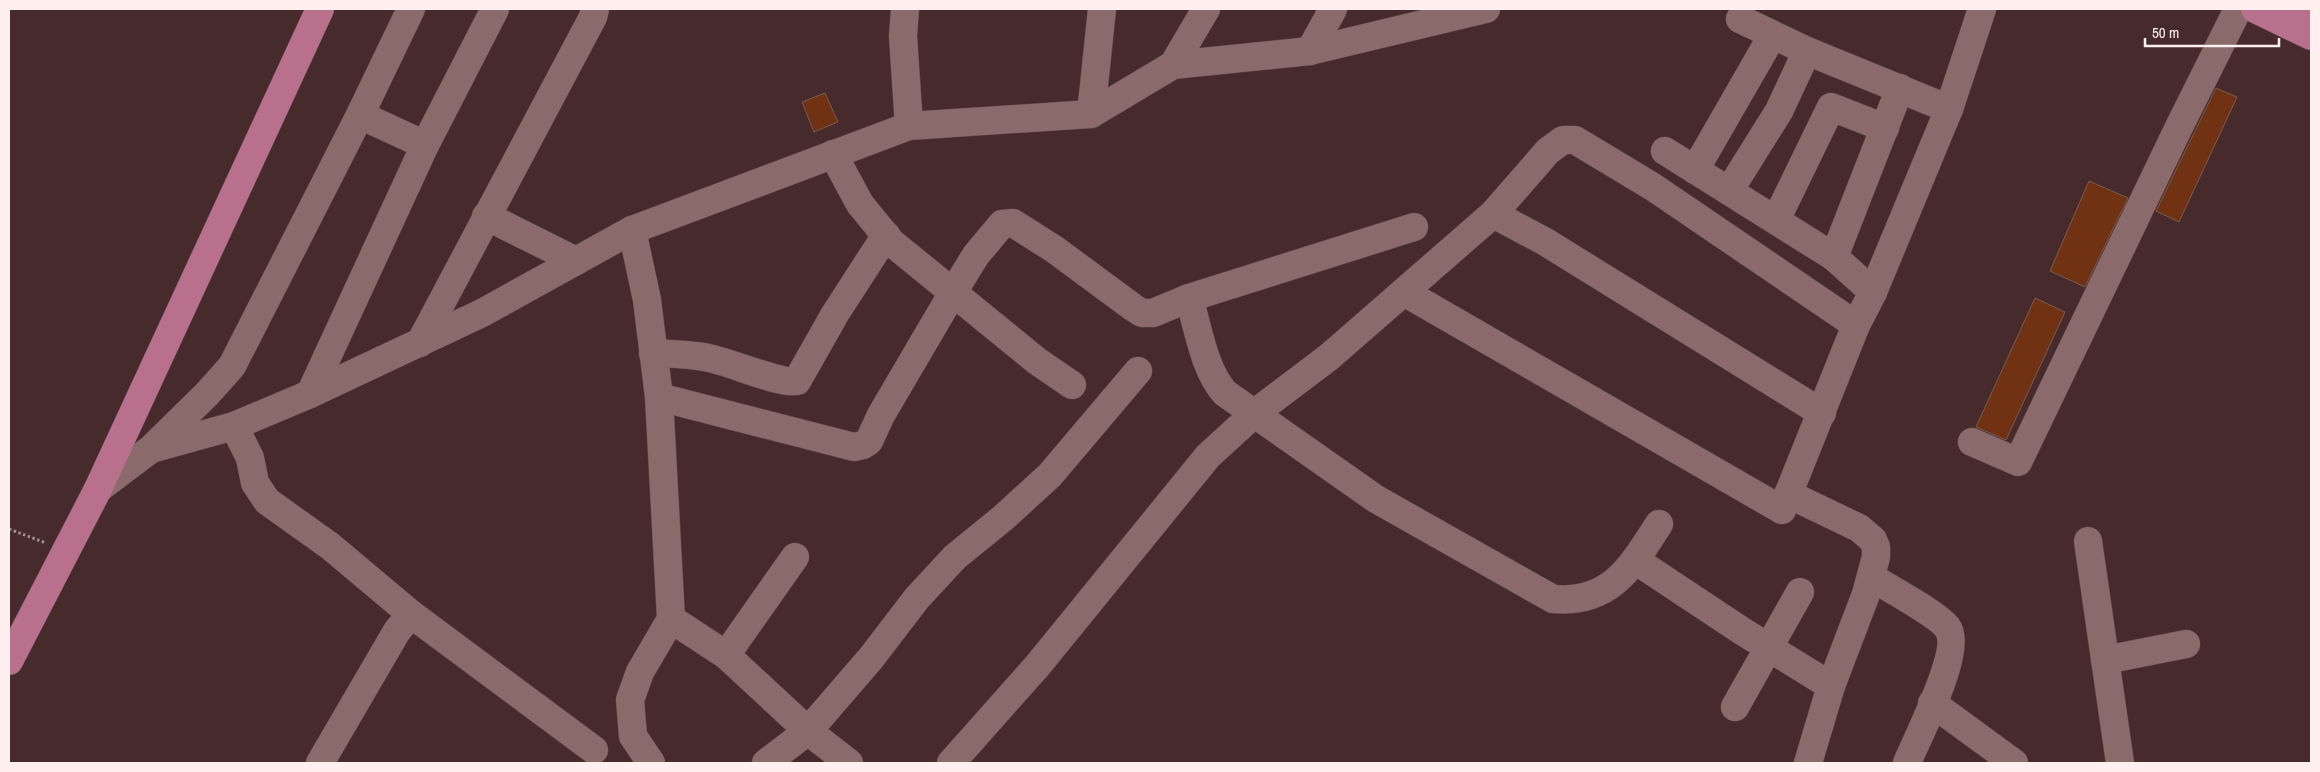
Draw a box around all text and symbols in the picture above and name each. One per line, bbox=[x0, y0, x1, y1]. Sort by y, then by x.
scale bar bbox=[2145, 15, 2279, 47]
text: 50 m bbox=[2152, 22, 2179, 43]

